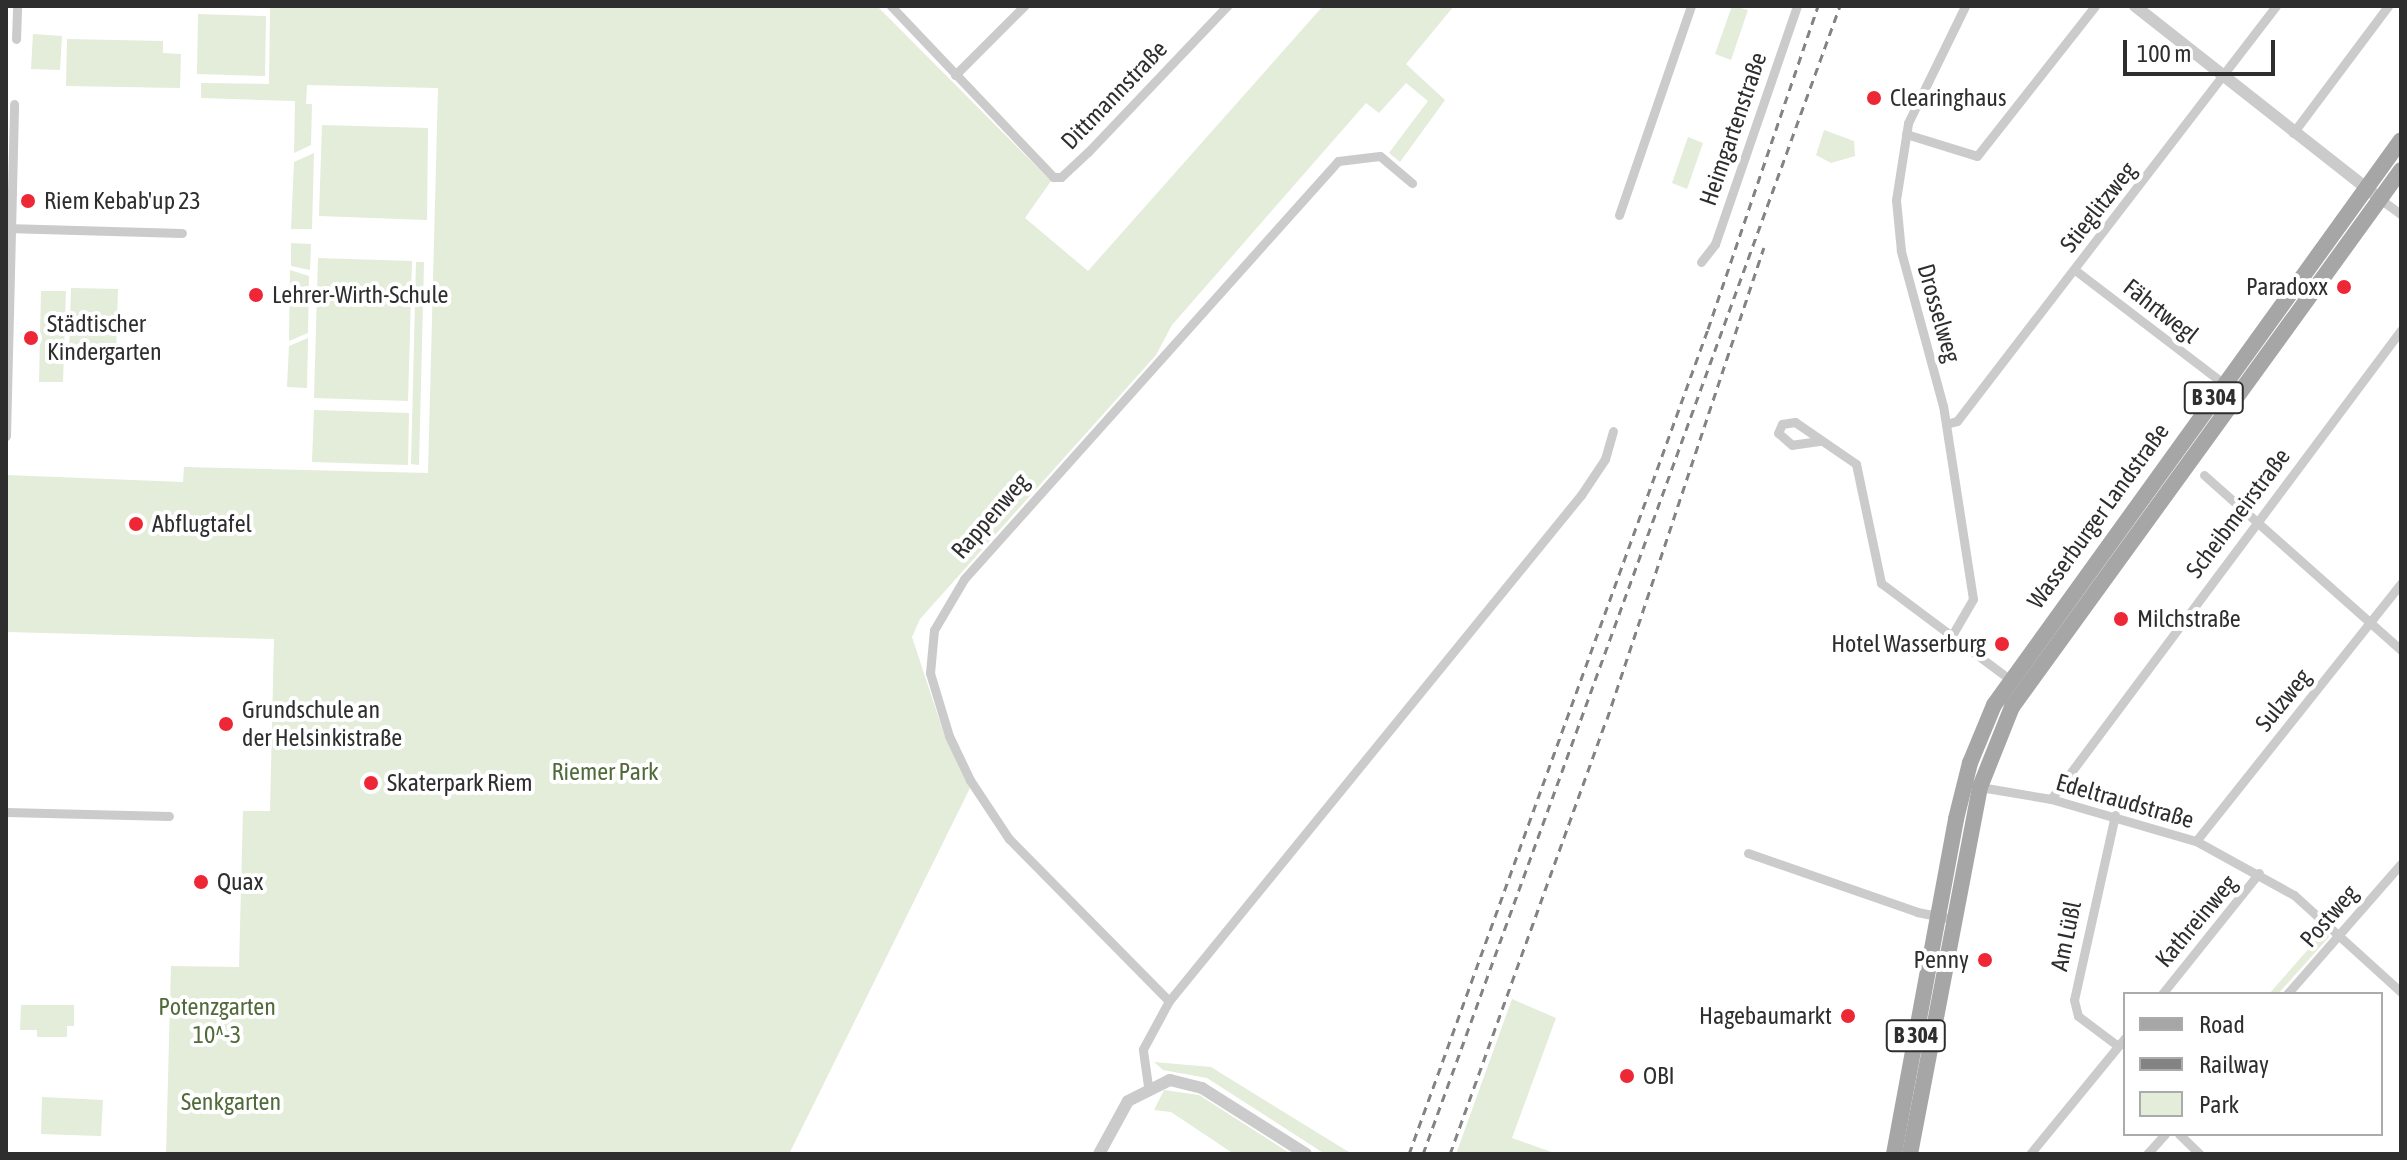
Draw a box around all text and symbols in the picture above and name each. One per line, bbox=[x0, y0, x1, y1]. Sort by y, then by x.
scale bar bbox=[2127, 24, 2279, 74]
street label: Dittmannstraße bbox=[1055, 35, 1173, 155]
text: 100 m bbox=[2137, 40, 2191, 67]
street label: Heimgartenstraße bbox=[1693, 49, 1773, 209]
place label: Clearinghaus bbox=[1890, 84, 2006, 112]
marker: Clearinghaus bbox=[1865, 89, 1883, 107]
street label: Stieglitzweg bbox=[2054, 156, 2142, 258]
place label: Riem Kebab'up 23 bbox=[44, 187, 201, 215]
marker: Riem Kebab'up 23 bbox=[19, 192, 37, 210]
street label: Drosselweg bbox=[1911, 260, 1967, 366]
street label: Fährtwegl bbox=[2118, 273, 2204, 349]
place label: Paradoxx bbox=[2246, 273, 2328, 301]
marker: Paradoxx bbox=[2335, 278, 2353, 296]
place label: Lehrer-Wirth-Schule bbox=[272, 281, 448, 309]
marker: Lehrer-Wirth-Schule bbox=[247, 286, 265, 304]
place label: Städtischer Kindergarten bbox=[47, 310, 162, 366]
marker: Städtischer Kindergarten bbox=[22, 329, 40, 347]
road number: B 304 bbox=[2182, 380, 2246, 416]
street label: Wasserburger Landstraße bbox=[2021, 418, 2175, 614]
street label: Scheibmeirstraße bbox=[2180, 443, 2296, 583]
street label: Rappenweg bbox=[945, 467, 1035, 565]
place label: Abflugtafel bbox=[152, 510, 252, 538]
marker: Abflugtafel bbox=[127, 515, 145, 533]
place label: Milchstraße bbox=[2137, 605, 2241, 633]
marker: Milchstraße bbox=[2112, 610, 2130, 628]
place label: Hotel Wasserburg bbox=[1831, 630, 1986, 658]
marker: Hotel Wasserburg bbox=[1993, 635, 2011, 653]
street label: Sulzweg bbox=[2249, 663, 2317, 737]
place label: Grundschule an der Helsinkistraße bbox=[242, 696, 402, 752]
marker: Grundschule an der Helsinkistraße bbox=[217, 715, 235, 733]
park label: Riemer Park bbox=[551, 758, 659, 786]
street label: Edeltraudstraße bbox=[2053, 768, 2197, 834]
place label: Skaterpark Riem bbox=[387, 769, 533, 797]
marker: Skaterpark Riem bbox=[362, 774, 380, 792]
place label: Quax bbox=[217, 868, 263, 896]
street label: Kathreinweg bbox=[2149, 869, 2243, 973]
marker: Quax bbox=[192, 873, 210, 891]
street label: Postweg bbox=[2294, 879, 2364, 953]
street label: Am Lüßl bbox=[2045, 898, 2087, 974]
place label: Penny bbox=[1913, 946, 1969, 974]
marker: Penny bbox=[1976, 951, 1994, 969]
legend bbox=[2123, 992, 2383, 1136]
park label: Potenzgarten 10^-3 bbox=[158, 993, 276, 1049]
place label: Hagebaumarkt bbox=[1699, 1002, 1832, 1030]
marker: Hagebaumarkt bbox=[1839, 1007, 1857, 1025]
text: Road bbox=[2199, 1011, 2245, 1038]
road number: B 304 bbox=[1884, 1018, 1948, 1054]
text: Railway bbox=[2199, 1051, 2269, 1078]
place label: OBI bbox=[1643, 1062, 1675, 1090]
marker: OBI bbox=[1618, 1067, 1636, 1085]
park label: Senkgarten bbox=[181, 1088, 281, 1116]
text: Park bbox=[2199, 1091, 2239, 1118]

